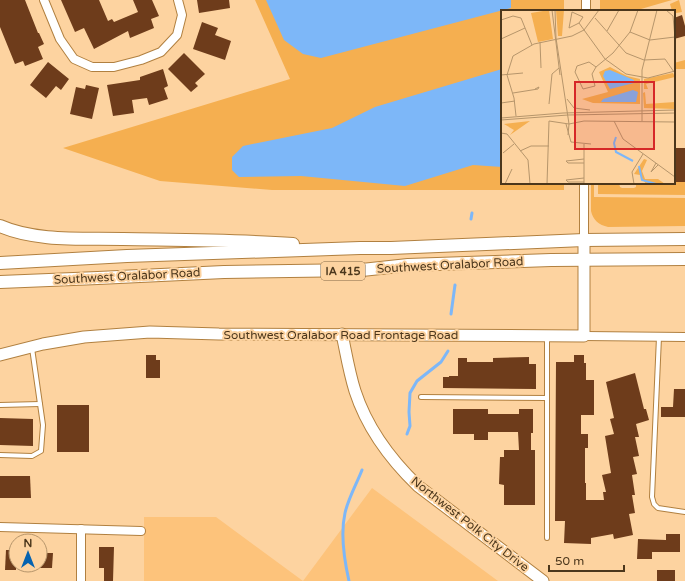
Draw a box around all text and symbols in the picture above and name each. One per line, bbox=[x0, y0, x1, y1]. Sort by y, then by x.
inset map bbox=[501, 10, 675, 184]
street label: Southwest Oralabor Road bbox=[376, 254, 524, 276]
road number: IA 415 bbox=[321, 262, 365, 280]
street label: Southwest Oralabor Road bbox=[53, 265, 201, 287]
street label: Southwest Oralabor Road Frontage Road bbox=[224, 328, 458, 342]
street label: Northwest Polk City Drive bbox=[408, 474, 532, 574]
north arrow bbox=[8, 533, 48, 573]
text: N bbox=[24, 537, 32, 550]
scale bar bbox=[549, 547, 624, 573]
text: 50 m bbox=[555, 554, 584, 568]

